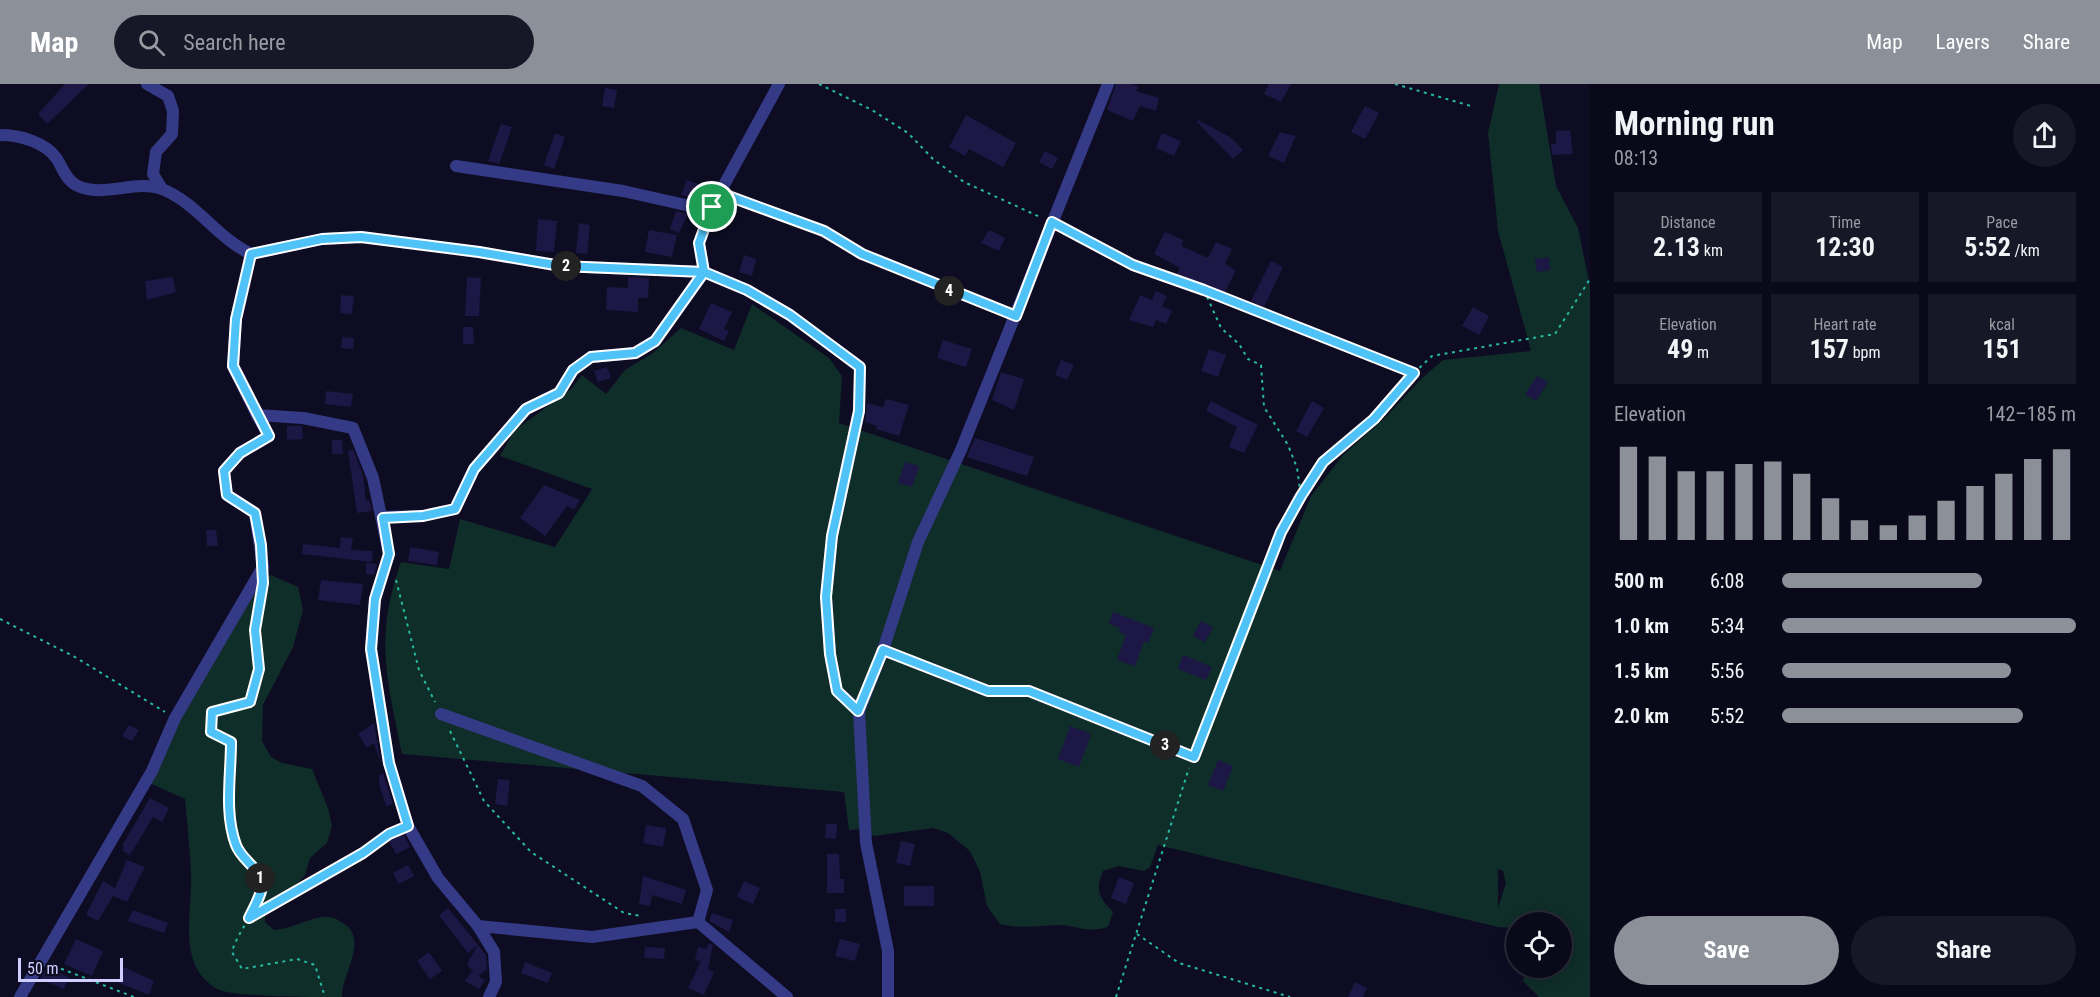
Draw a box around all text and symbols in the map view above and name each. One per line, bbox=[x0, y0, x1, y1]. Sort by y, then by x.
search box bbox=[114, 15, 534, 69]
text: Map bbox=[30, 26, 78, 59]
icon: search bbox=[135, 26, 168, 59]
text: Search here bbox=[183, 30, 286, 55]
text: Map bbox=[1866, 30, 1903, 54]
text: Layers bbox=[1936, 30, 1990, 54]
text: Share bbox=[2023, 30, 2070, 54]
text: Morning run bbox=[1614, 104, 1775, 143]
button: share bbox=[2013, 104, 2076, 167]
text: 08:13 bbox=[1614, 146, 1658, 170]
pin bbox=[686, 181, 737, 232]
icon: arrive bbox=[695, 190, 728, 223]
text: Distance bbox=[1660, 213, 1716, 232]
text: Time bbox=[1829, 213, 1861, 232]
text: Pace bbox=[1986, 213, 2018, 232]
text: 2.13 bbox=[1653, 232, 1700, 262]
text: 12:30 bbox=[1815, 232, 1875, 262]
text: 5:52 bbox=[1964, 232, 2011, 262]
text: km bbox=[1700, 241, 1723, 260]
text: /km bbox=[2011, 241, 2040, 260]
pin: 2 bbox=[551, 251, 581, 281]
text: 2 bbox=[562, 256, 570, 275]
pin: 4 bbox=[934, 276, 964, 306]
text: 4 bbox=[945, 281, 953, 300]
text: Elevation bbox=[1659, 315, 1717, 334]
text: Heart rate bbox=[1813, 315, 1877, 334]
text: kcal bbox=[1989, 315, 2015, 334]
text: 49 bbox=[1667, 334, 1693, 364]
text: 157 bbox=[1810, 334, 1849, 364]
text: 151 bbox=[1982, 334, 2022, 364]
text: m bbox=[1693, 343, 1709, 362]
text: bpm bbox=[1849, 343, 1880, 362]
text: Elevation bbox=[1614, 402, 1686, 426]
text: 142–185 m bbox=[1986, 402, 2076, 426]
text: 500 m bbox=[1614, 569, 1664, 593]
text: 6:08 bbox=[1710, 569, 1744, 593]
text: 1.0 km bbox=[1614, 614, 1669, 638]
text: 5:34 bbox=[1710, 614, 1744, 638]
text: 1.5 km bbox=[1614, 659, 1669, 683]
text: 5:56 bbox=[1710, 659, 1744, 683]
text: 2.0 km bbox=[1614, 704, 1669, 728]
text: 5:52 bbox=[1710, 704, 1744, 728]
pin: 3 bbox=[1150, 730, 1180, 760]
text: 3 bbox=[1161, 735, 1169, 754]
pin: 1 bbox=[245, 863, 275, 893]
text: 1 bbox=[256, 868, 264, 887]
map controls bbox=[1506, 912, 1572, 978]
button: locate bbox=[1506, 912, 1572, 978]
button: Save bbox=[1614, 916, 1839, 985]
button: Share bbox=[1851, 916, 2076, 985]
scale bar bbox=[18, 955, 123, 982]
text: 50 m bbox=[27, 959, 59, 978]

